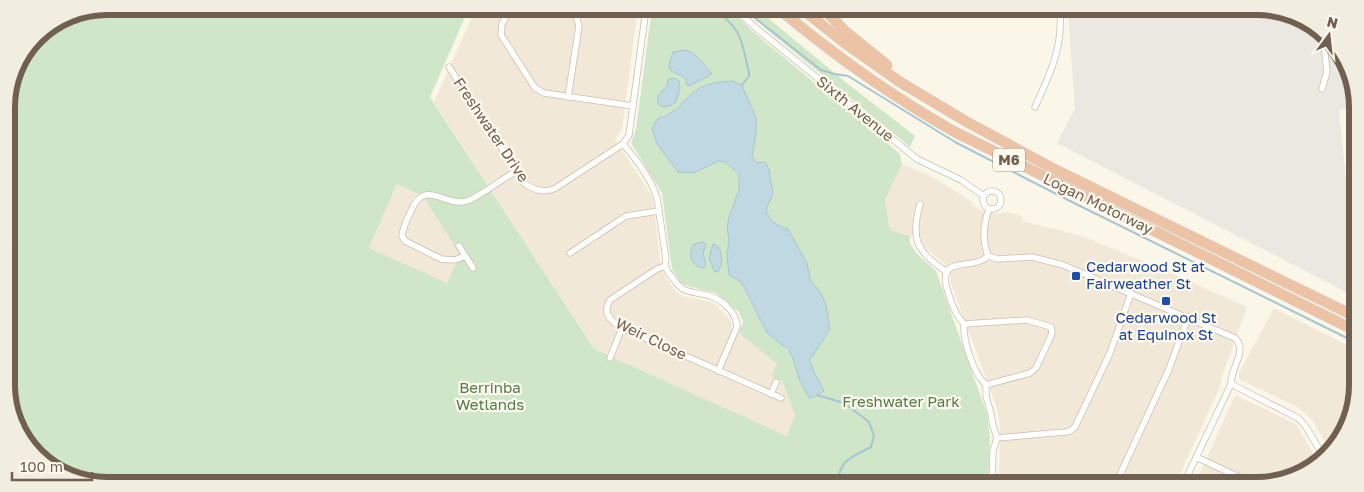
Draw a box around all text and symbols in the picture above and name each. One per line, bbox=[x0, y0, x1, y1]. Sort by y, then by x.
north arrow bbox=[1304, 10, 1354, 60]
text: N bbox=[1325, 12, 1340, 32]
street label: Sixth Avenue bbox=[813, 72, 898, 145]
street label: Freshwater Drive bbox=[450, 74, 534, 185]
road number: M6 bbox=[993, 148, 1025, 172]
street label: Logan Motorway bbox=[1041, 169, 1157, 238]
place label: Cedarwood St at Fairweather St bbox=[1086, 257, 1205, 292]
marker: Cedarwood St at Fairweather St bbox=[1070, 270, 1082, 282]
marker: Cedarwood St at Equinox St bbox=[1160, 295, 1172, 307]
place label: Cedarwood St at Equinox St bbox=[1115, 308, 1217, 343]
street label: Weir Close bbox=[613, 313, 690, 363]
park label: Berrinba Wetlands bbox=[456, 378, 524, 413]
park label: Freshwater Park bbox=[842, 392, 960, 410]
scale bar bbox=[12, 450, 92, 482]
text: 100 m bbox=[20, 457, 63, 475]

